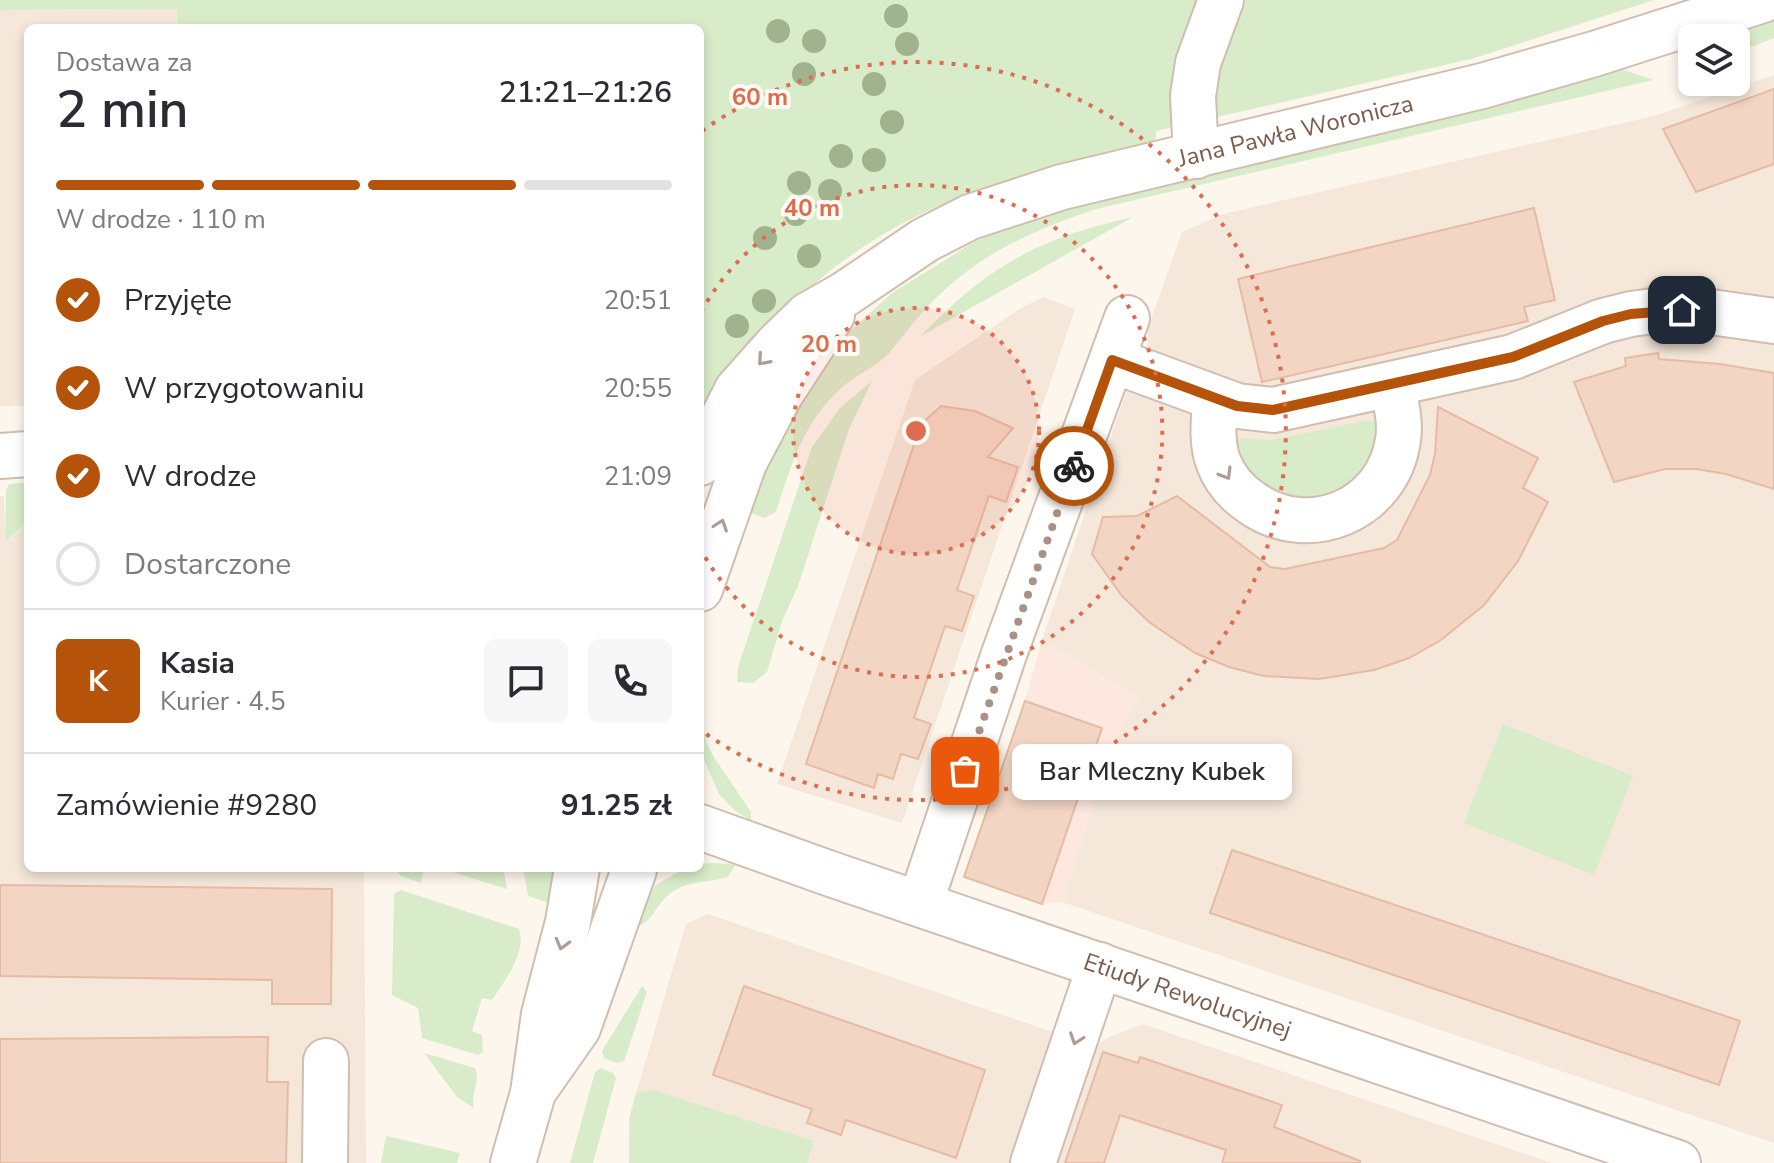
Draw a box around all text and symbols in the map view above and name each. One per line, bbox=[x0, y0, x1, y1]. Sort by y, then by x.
map controls bbox=[1678, 24, 1750, 96]
button: layers bbox=[1678, 24, 1750, 96]
text: Dostawa za bbox=[56, 45, 193, 80]
text: 21:21–21:26 bbox=[499, 72, 672, 113]
text: 2 min bbox=[56, 74, 189, 145]
text: 60 m bbox=[732, 81, 788, 113]
street label: Jana Pawła Woronicza bbox=[1174, 87, 1417, 175]
text: 40 m bbox=[784, 192, 840, 224]
text: W drodze · 110 m bbox=[56, 202, 266, 237]
pin bbox=[1648, 276, 1716, 344]
icon: check bbox=[56, 278, 100, 322]
text: Przyjęte bbox=[124, 280, 232, 321]
text: 20:51 bbox=[604, 283, 672, 318]
icon: home bbox=[1660, 288, 1704, 332]
text: 20 m bbox=[801, 328, 857, 360]
one-way arrow bbox=[758, 351, 773, 366]
icon: check bbox=[56, 366, 100, 410]
text: W przygotowaniu bbox=[124, 368, 365, 409]
text: 20:55 bbox=[604, 371, 672, 406]
centre of rings bbox=[902, 417, 930, 445]
courier bbox=[1034, 426, 1114, 506]
icon: bike bbox=[1052, 444, 1096, 488]
icon: check bbox=[56, 454, 100, 498]
text: W drodze bbox=[124, 456, 257, 497]
text: 21:09 bbox=[604, 459, 672, 494]
one-way arrow bbox=[1216, 465, 1232, 480]
one-way arrow bbox=[711, 519, 727, 533]
text: Dostarczone bbox=[124, 544, 291, 585]
button: chat bbox=[484, 639, 568, 723]
button: phone bbox=[588, 639, 672, 723]
text: Kasia bbox=[160, 643, 235, 684]
text: K bbox=[88, 661, 108, 702]
text: Kurier · 4.5 bbox=[160, 684, 285, 719]
pin bbox=[931, 737, 999, 805]
callout: Bar Mleczny Kubek bbox=[1013, 743, 1293, 799]
icon: bag bbox=[943, 749, 987, 793]
text: Bar Mleczny Kubek bbox=[1039, 754, 1265, 789]
text: Zamówienie #9280 bbox=[56, 785, 317, 826]
text: 91.25 zł bbox=[561, 785, 672, 826]
one-way arrow bbox=[554, 937, 571, 951]
street label: Etiudy Rewolucyjnej bbox=[1080, 945, 1296, 1046]
one-way arrow bbox=[1069, 1031, 1085, 1045]

